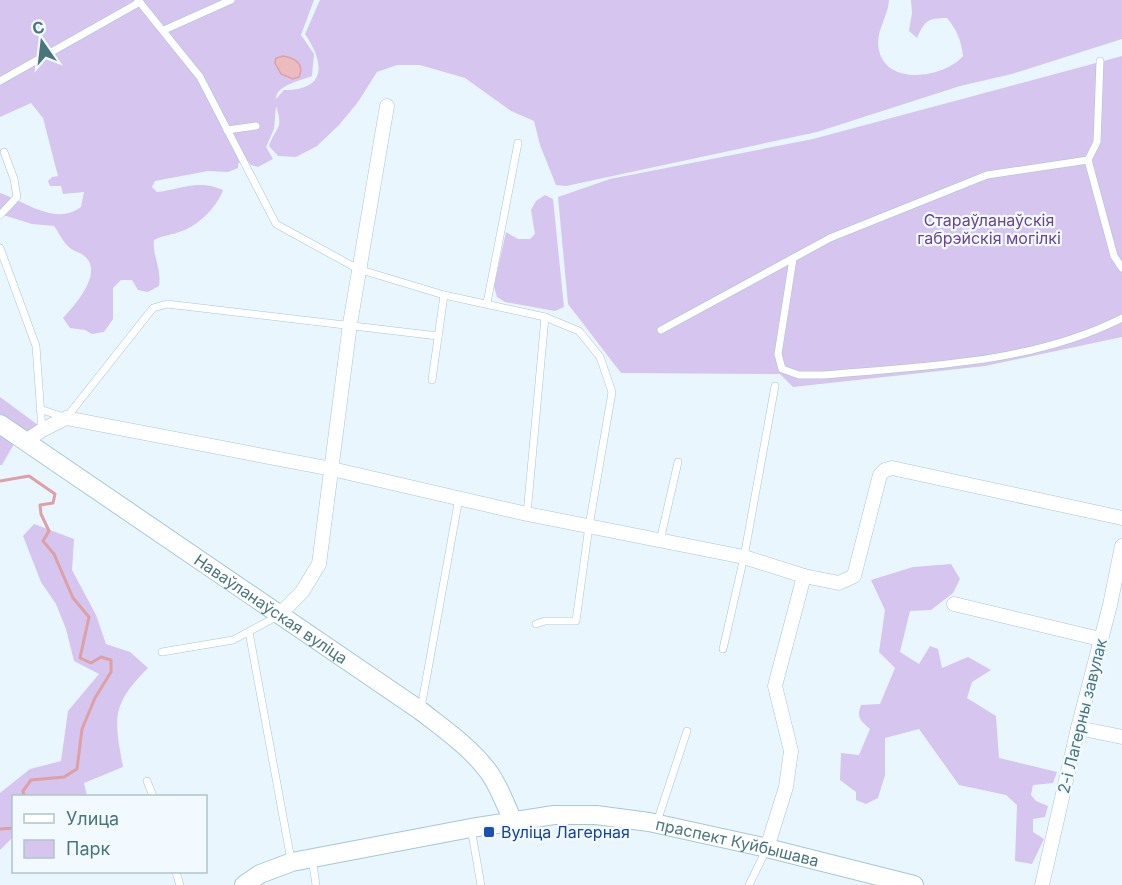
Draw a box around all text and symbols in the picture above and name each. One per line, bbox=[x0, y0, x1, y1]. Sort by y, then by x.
north arrow bbox=[12, 12, 72, 72]
text: С bbox=[30, 16, 47, 39]
park label: Стараўланаўскія габрэйскія могілкі bbox=[917, 210, 1061, 248]
street label: Наваўланаўская вуліца bbox=[191, 549, 351, 668]
street label: 2-і Лагерны завулак bbox=[1053, 636, 1111, 796]
legend bbox=[12, 795, 207, 873]
text: Улица bbox=[66, 808, 119, 829]
street label: праспект Куйбышава bbox=[654, 814, 821, 871]
place label: Вуліца Лагерная bbox=[501, 822, 630, 842]
marker: Вуліца Лагерная bbox=[482, 825, 496, 839]
text: Парк bbox=[66, 838, 111, 859]

